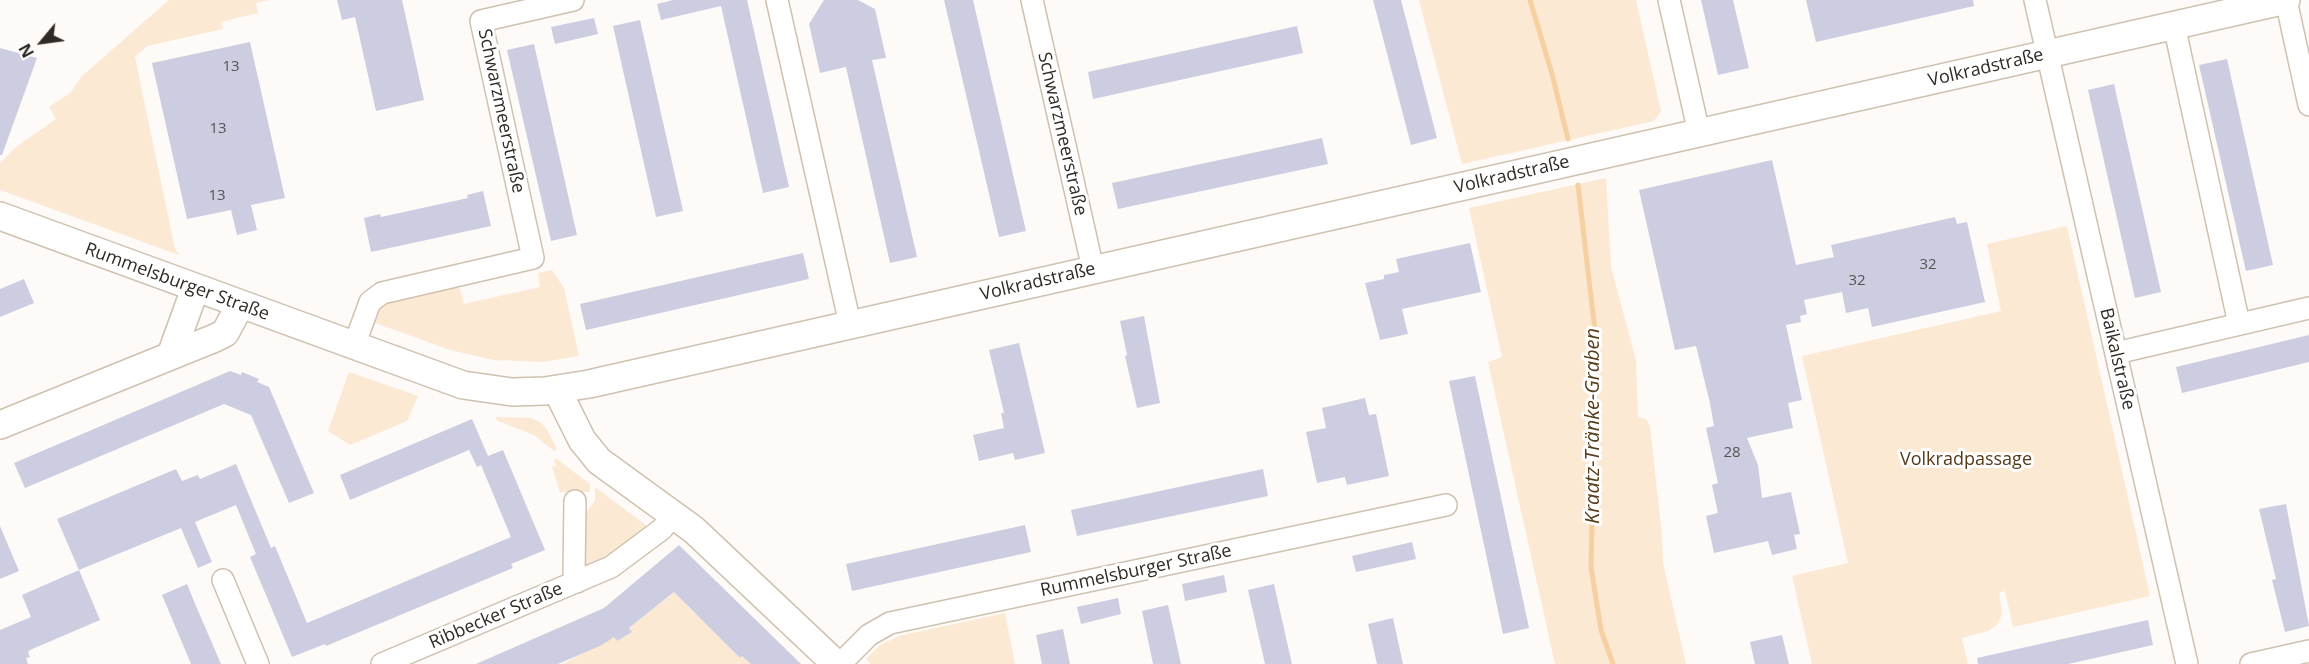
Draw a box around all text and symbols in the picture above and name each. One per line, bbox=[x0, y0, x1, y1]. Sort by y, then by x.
north arrow bbox=[12, 12, 72, 72]
street label: Schwarzmeerstraße bbox=[473, 27, 529, 195]
text: N bbox=[13, 40, 39, 62]
street label: Volkradstraße bbox=[1926, 44, 2046, 92]
street label: Schwarzmeerstraße bbox=[1033, 50, 1091, 218]
house number: 13 bbox=[222, 58, 240, 76]
house number: 13 bbox=[209, 120, 227, 138]
street label: Volkradstraße bbox=[1452, 151, 1572, 199]
house number: 13 bbox=[208, 187, 226, 205]
street label: Rummelsburger Straße bbox=[82, 239, 272, 325]
house number: 32 bbox=[1919, 256, 1937, 274]
street label: Volkradstraße bbox=[978, 258, 1098, 306]
house number: 32 bbox=[1848, 272, 1866, 290]
street label: Baikalstraße bbox=[2095, 306, 2139, 412]
water label: Kraatz-Tränke-Graben bbox=[1581, 328, 1605, 524]
house number: 28 bbox=[1723, 444, 1741, 462]
park label: Volkradpassage bbox=[1900, 449, 2032, 471]
street label: Rummelsburger Straße bbox=[1038, 540, 1234, 602]
street label: Ribbecker Straße bbox=[426, 578, 566, 654]

